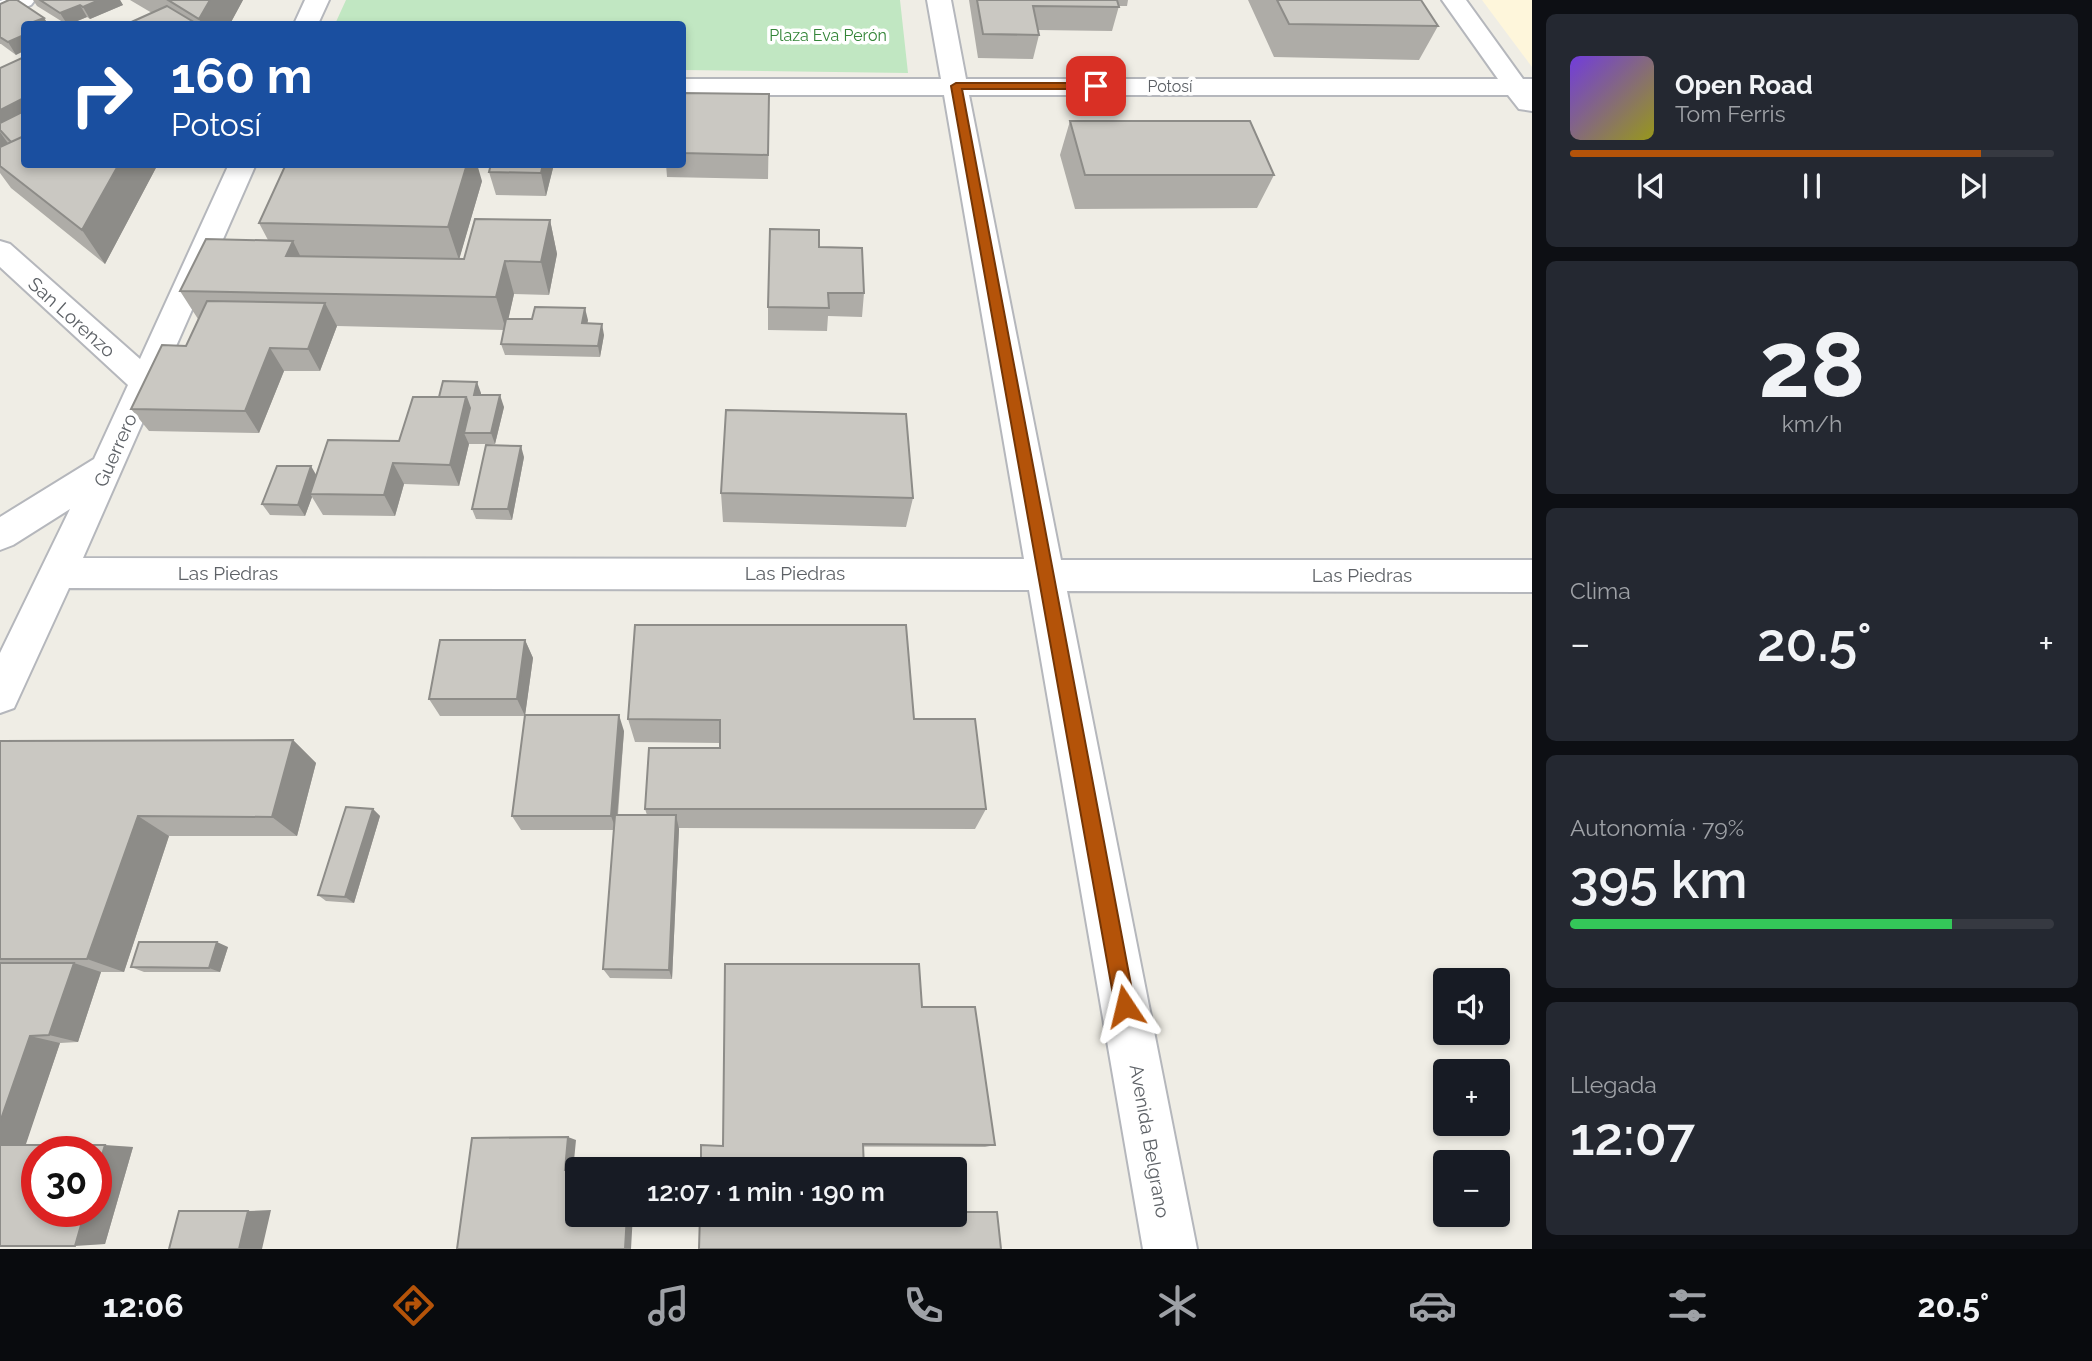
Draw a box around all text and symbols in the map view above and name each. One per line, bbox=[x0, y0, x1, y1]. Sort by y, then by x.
park label: Plaza Eva Perón bbox=[769, 26, 887, 45]
text: 160 m bbox=[171, 47, 312, 104]
icon: right bbox=[56, 49, 147, 140]
pin bbox=[1066, 56, 1126, 116]
icon: arrive bbox=[1077, 67, 1115, 105]
text: Open Road bbox=[1675, 70, 1813, 100]
street label: Potosí bbox=[1147, 77, 1193, 96]
text: Tom Ferris bbox=[1675, 100, 1786, 127]
text: Potosí bbox=[171, 106, 261, 143]
icon: previous bbox=[1632, 167, 1670, 205]
icon: pause bbox=[1793, 167, 1831, 205]
icon: next bbox=[1954, 167, 1992, 205]
street label: San Lorenzo bbox=[24, 272, 120, 362]
text: 28 bbox=[1759, 311, 1865, 418]
street label: Guerrero bbox=[89, 410, 141, 490]
text: km/h bbox=[1782, 410, 1842, 437]
street label: Las Piedras bbox=[178, 562, 278, 584]
street label: Las Piedras bbox=[745, 562, 845, 584]
street label: Las Piedras bbox=[1312, 564, 1412, 586]
text: Clima bbox=[1570, 577, 1631, 604]
text: 20.5° bbox=[1757, 612, 1872, 673]
text: − bbox=[1570, 621, 1590, 666]
text: + bbox=[2038, 621, 2054, 666]
text: Autonomía · 79% bbox=[1570, 814, 1744, 841]
text: 395 km bbox=[1570, 849, 1747, 910]
map controls bbox=[1433, 968, 1510, 1227]
button: sound bbox=[1433, 968, 1510, 1045]
position arrow bbox=[1088, 969, 1162, 1043]
button: + bbox=[1433, 1059, 1510, 1136]
street label: Avenida Belgrano bbox=[1126, 1063, 1174, 1219]
text: Llegada bbox=[1570, 1071, 1657, 1098]
text: 12:07 bbox=[1570, 1106, 1695, 1167]
speed limit sign: 30 bbox=[21, 1136, 112, 1227]
button: − bbox=[1433, 1150, 1510, 1227]
text: 12:07 · 1 min · 190 m bbox=[647, 1177, 885, 1207]
icon: directions bbox=[389, 1281, 438, 1330]
icon: music bbox=[644, 1281, 693, 1330]
icon: phone bbox=[899, 1281, 948, 1330]
icon: climate bbox=[1153, 1281, 1202, 1330]
icon: car bbox=[1408, 1281, 1457, 1330]
icon: filters bbox=[1663, 1281, 1712, 1330]
text: 12:06 bbox=[103, 1287, 184, 1324]
text: 20.5° bbox=[1917, 1287, 1989, 1324]

